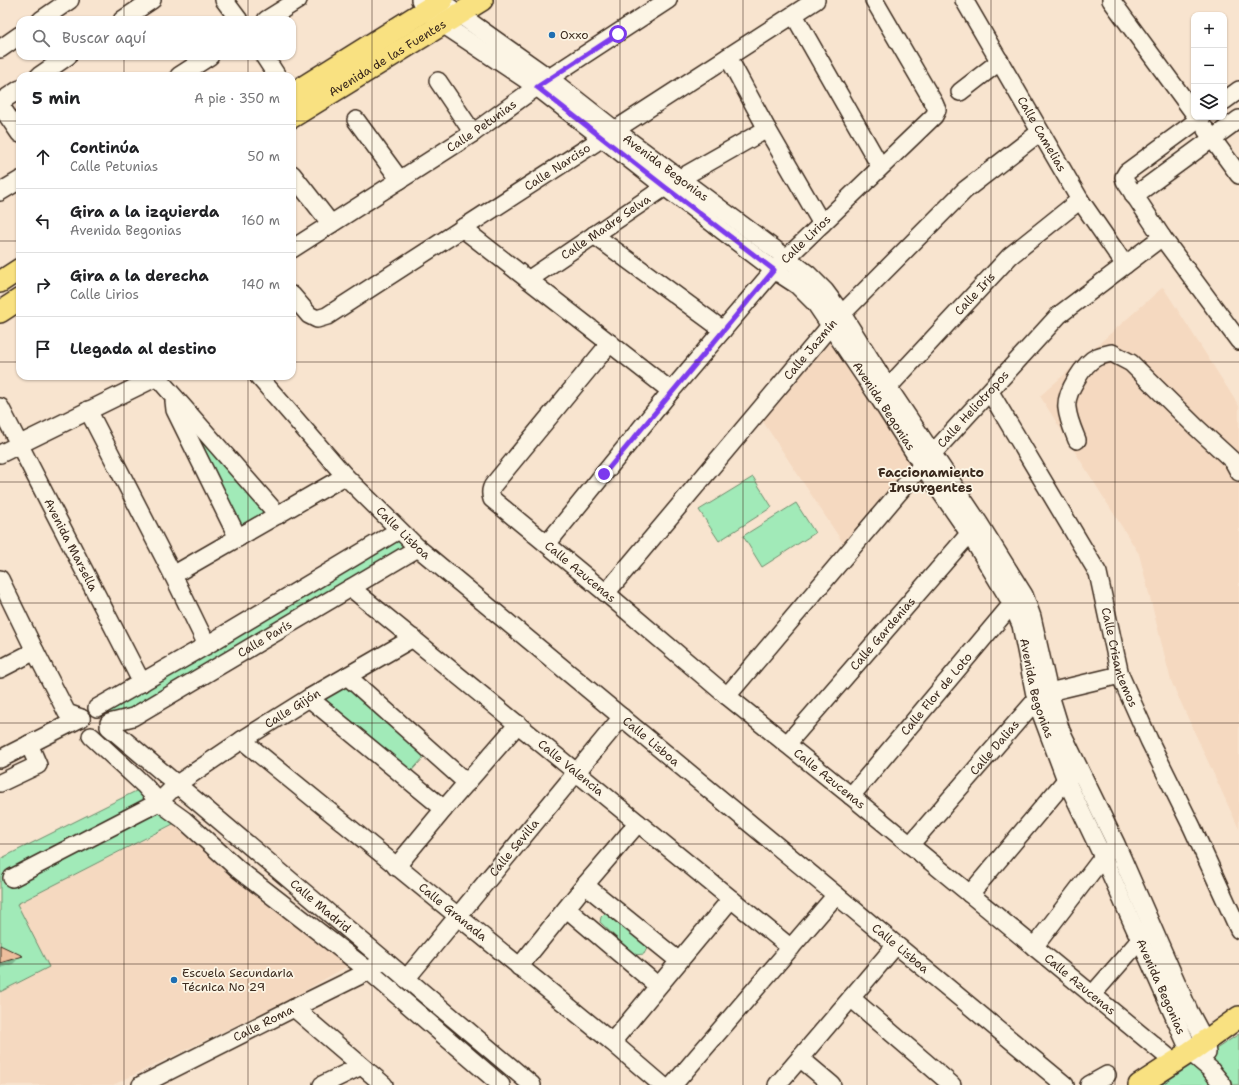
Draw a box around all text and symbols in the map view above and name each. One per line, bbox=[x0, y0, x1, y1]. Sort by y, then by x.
map controls bbox=[1191, 12, 1227, 120]
button: + bbox=[1191, 12, 1227, 48]
search box bbox=[16, 16, 296, 60]
street label: Avenida de las Fuentes bbox=[326, 16, 449, 101]
route start bbox=[609, 25, 627, 43]
icon: search bbox=[30, 27, 52, 49]
place label: Oxxo bbox=[560, 27, 589, 43]
text: Buscar aquí bbox=[62, 28, 146, 48]
marker: Oxxo bbox=[547, 30, 557, 40]
button: − bbox=[1191, 48, 1227, 84]
button: layers bbox=[1191, 84, 1227, 120]
text: 5 min bbox=[32, 87, 80, 109]
text: A pie · 350 m bbox=[194, 90, 280, 107]
street label: Calle Camelias bbox=[1014, 94, 1070, 175]
street label: Calle Petunias bbox=[444, 96, 520, 156]
street label: Avenida Begonias bbox=[620, 131, 712, 205]
text: Continúa bbox=[70, 138, 139, 158]
street label: Calle Narciso bbox=[521, 140, 594, 194]
icon: ahead bbox=[32, 146, 54, 168]
text: 50 m bbox=[247, 148, 280, 165]
text: Calle Petunias bbox=[70, 158, 158, 175]
street label: Calle Madre Selva bbox=[558, 191, 654, 263]
text: Gira a la izquierda bbox=[70, 202, 219, 222]
icon: left bbox=[32, 210, 54, 232]
text: 160 m bbox=[242, 212, 280, 229]
street label: Calle Lirios bbox=[777, 212, 834, 267]
text: Avenida Begonias bbox=[70, 222, 182, 239]
text: Gira a la derecha bbox=[70, 266, 209, 286]
street label: Calle Iris bbox=[951, 269, 999, 319]
icon: right bbox=[32, 274, 54, 296]
text: 140 m bbox=[241, 276, 280, 293]
text: Calle Lirios bbox=[70, 286, 139, 303]
street label: Calle Jazmín bbox=[780, 315, 841, 383]
icon: arrive bbox=[32, 338, 54, 360]
text: Llegada al destino bbox=[70, 339, 217, 359]
street label: Avenida Begonias bbox=[849, 359, 919, 454]
street label: Calle Heliotropos bbox=[934, 367, 1012, 451]
district label: Faccionamiento Insurgentes bbox=[878, 464, 984, 496]
route end bbox=[595, 465, 613, 483]
street label: Avenida Marsella bbox=[40, 496, 102, 594]
street label: Calle Lisboa bbox=[373, 503, 434, 563]
street label: Calle Azucenas bbox=[541, 538, 619, 606]
street label: Calle Gardenias bbox=[846, 594, 919, 674]
street label: Calle Crisantemos bbox=[1098, 606, 1141, 710]
street label: Calle París bbox=[235, 616, 295, 661]
street label: Avenida Begonias bbox=[1016, 637, 1058, 741]
street label: Calle Flor de Loto bbox=[897, 649, 976, 739]
street label: Calle Gijón bbox=[262, 685, 323, 732]
street label: Calle Lisboa bbox=[619, 713, 683, 770]
street label: Calle Dalias bbox=[966, 717, 1023, 779]
street label: Calle Valencia bbox=[534, 736, 608, 800]
street label: Calle Azucenas bbox=[790, 745, 869, 813]
street label: Calle Sevilla bbox=[486, 815, 543, 880]
street label: Calle Madrid bbox=[287, 876, 355, 937]
street label: Calle Granada bbox=[415, 879, 491, 945]
street label: Calle Lisboa bbox=[869, 920, 933, 977]
street label: Avenida Begonias bbox=[1133, 936, 1189, 1037]
street label: Calle Azucenas bbox=[1041, 950, 1119, 1019]
place label: Escuela Secundaria Técnica No 29 bbox=[182, 965, 294, 995]
marker: Escuela Secundaria Técnica No 29 bbox=[169, 975, 179, 985]
street label: Calle Roma bbox=[230, 1001, 297, 1045]

